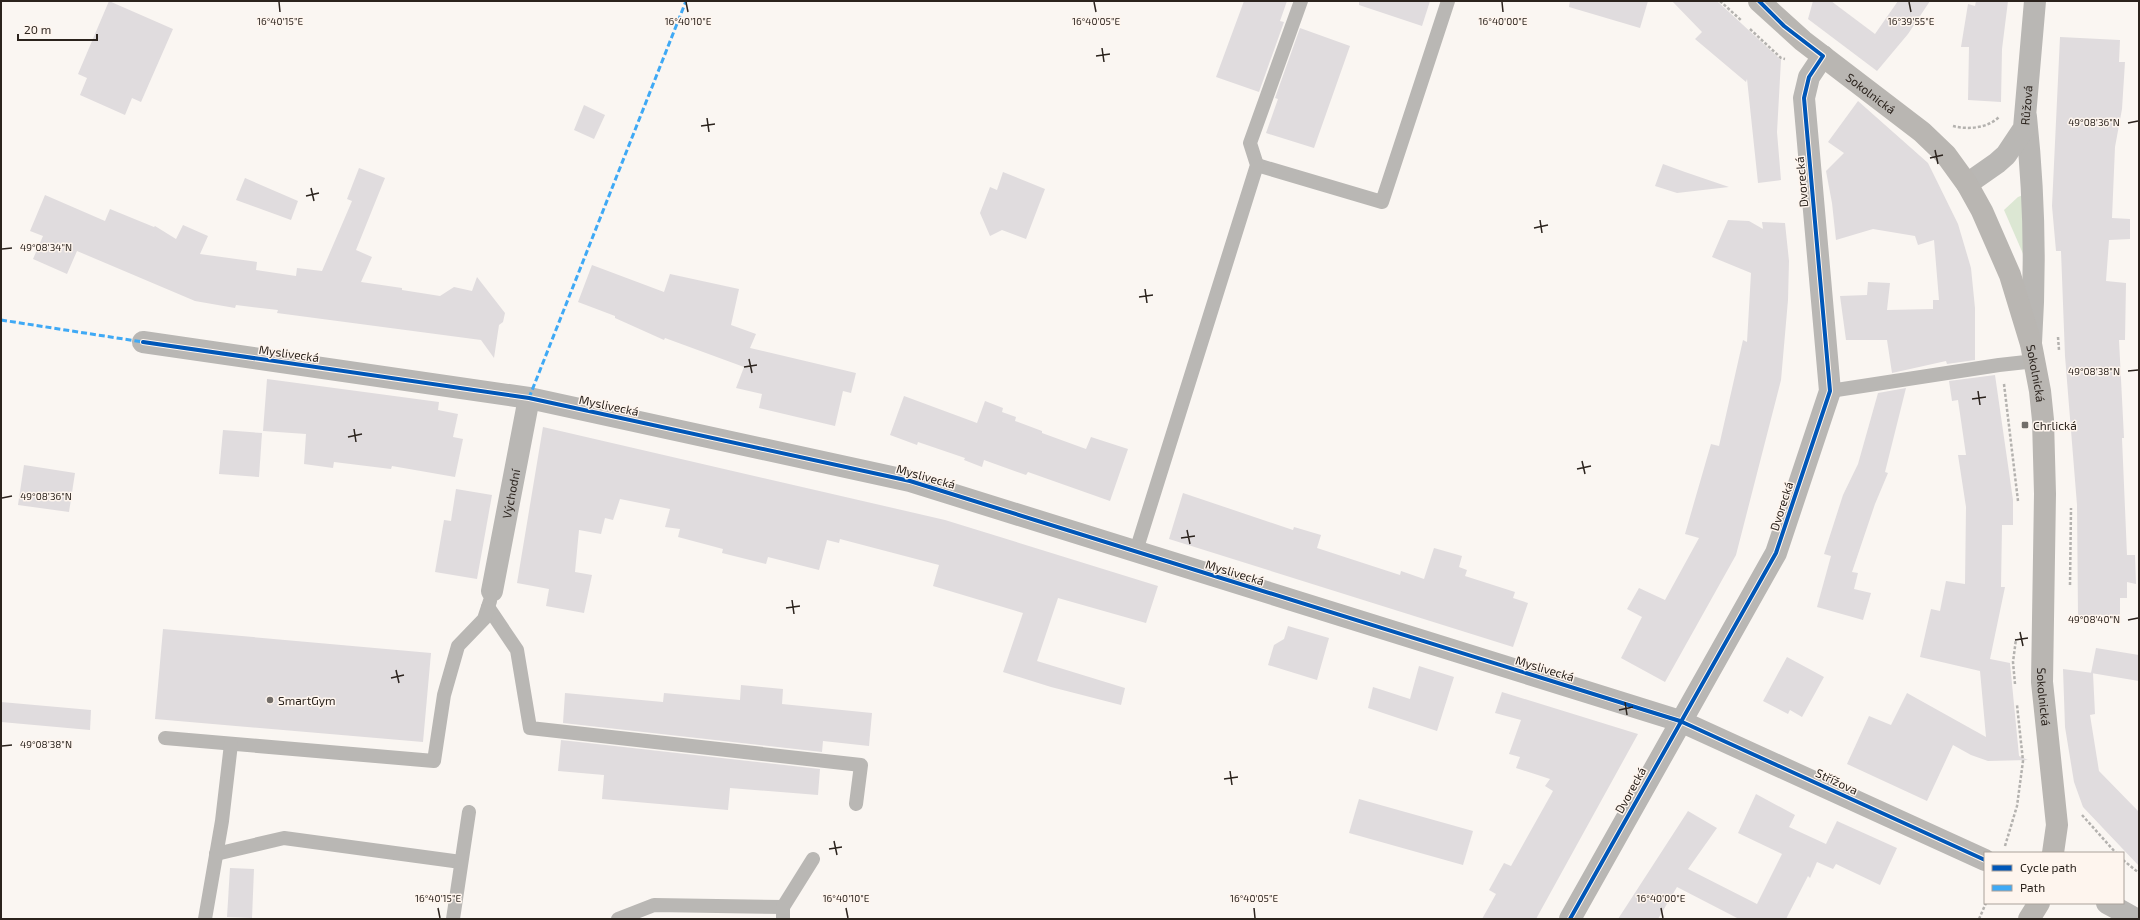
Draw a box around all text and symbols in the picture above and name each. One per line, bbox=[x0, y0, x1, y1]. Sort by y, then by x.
text: 16°40'15"E bbox=[257, 15, 303, 27]
text: 16°40'10"E bbox=[665, 15, 712, 27]
text: 16°40'05"E bbox=[1072, 15, 1120, 27]
text: 16°40'00"E bbox=[1479, 15, 1528, 27]
text: 16°39'55"E bbox=[1888, 15, 1935, 27]
scale bar bbox=[18, 16, 97, 42]
text: 20 m bbox=[24, 22, 51, 36]
street label: Sokolnická bbox=[1843, 70, 1898, 116]
street label: Růžová bbox=[2017, 85, 2035, 126]
text: 49°08'36"N bbox=[2068, 116, 2120, 128]
street label: Dvorecká bbox=[1792, 156, 1810, 208]
text: 49°08'34"N bbox=[20, 241, 72, 253]
street label: Myslivecká bbox=[258, 342, 320, 364]
street label: Sokolnická bbox=[2024, 343, 2048, 403]
text: 49°08'38"N bbox=[2068, 365, 2120, 377]
street label: Myslivecká bbox=[578, 392, 640, 418]
place label: Chrlická bbox=[2033, 418, 2077, 432]
marker: Chrlická bbox=[2020, 420, 2030, 430]
street label: Myslivecká bbox=[895, 461, 957, 491]
street label: Východní bbox=[499, 467, 522, 520]
street label: Dvorecká bbox=[1767, 480, 1795, 532]
text: 49°08'36"N bbox=[20, 490, 72, 502]
street label: Myslivecká bbox=[1204, 556, 1266, 588]
text: 49°08'40"N bbox=[2068, 613, 2120, 625]
street label: Myslivecká bbox=[1514, 652, 1576, 684]
street label: Sokolnická bbox=[2035, 667, 2054, 726]
place label: SmartGym bbox=[278, 693, 336, 707]
marker: SmartGym bbox=[265, 695, 275, 705]
text: 49°08'38"N bbox=[20, 738, 72, 750]
street label: Dvorecká bbox=[1612, 764, 1648, 816]
street label: Střížova bbox=[1814, 765, 1860, 797]
legend bbox=[1984, 852, 2124, 904]
text: Cycle path bbox=[2020, 860, 2077, 874]
text: Path bbox=[2020, 880, 2045, 894]
text: 16°40'15"E bbox=[415, 892, 461, 904]
text: 16°40'10"E bbox=[823, 892, 870, 904]
text: 16°40'05"E bbox=[1230, 892, 1278, 904]
text: 16°40'00"E bbox=[1637, 892, 1686, 904]

